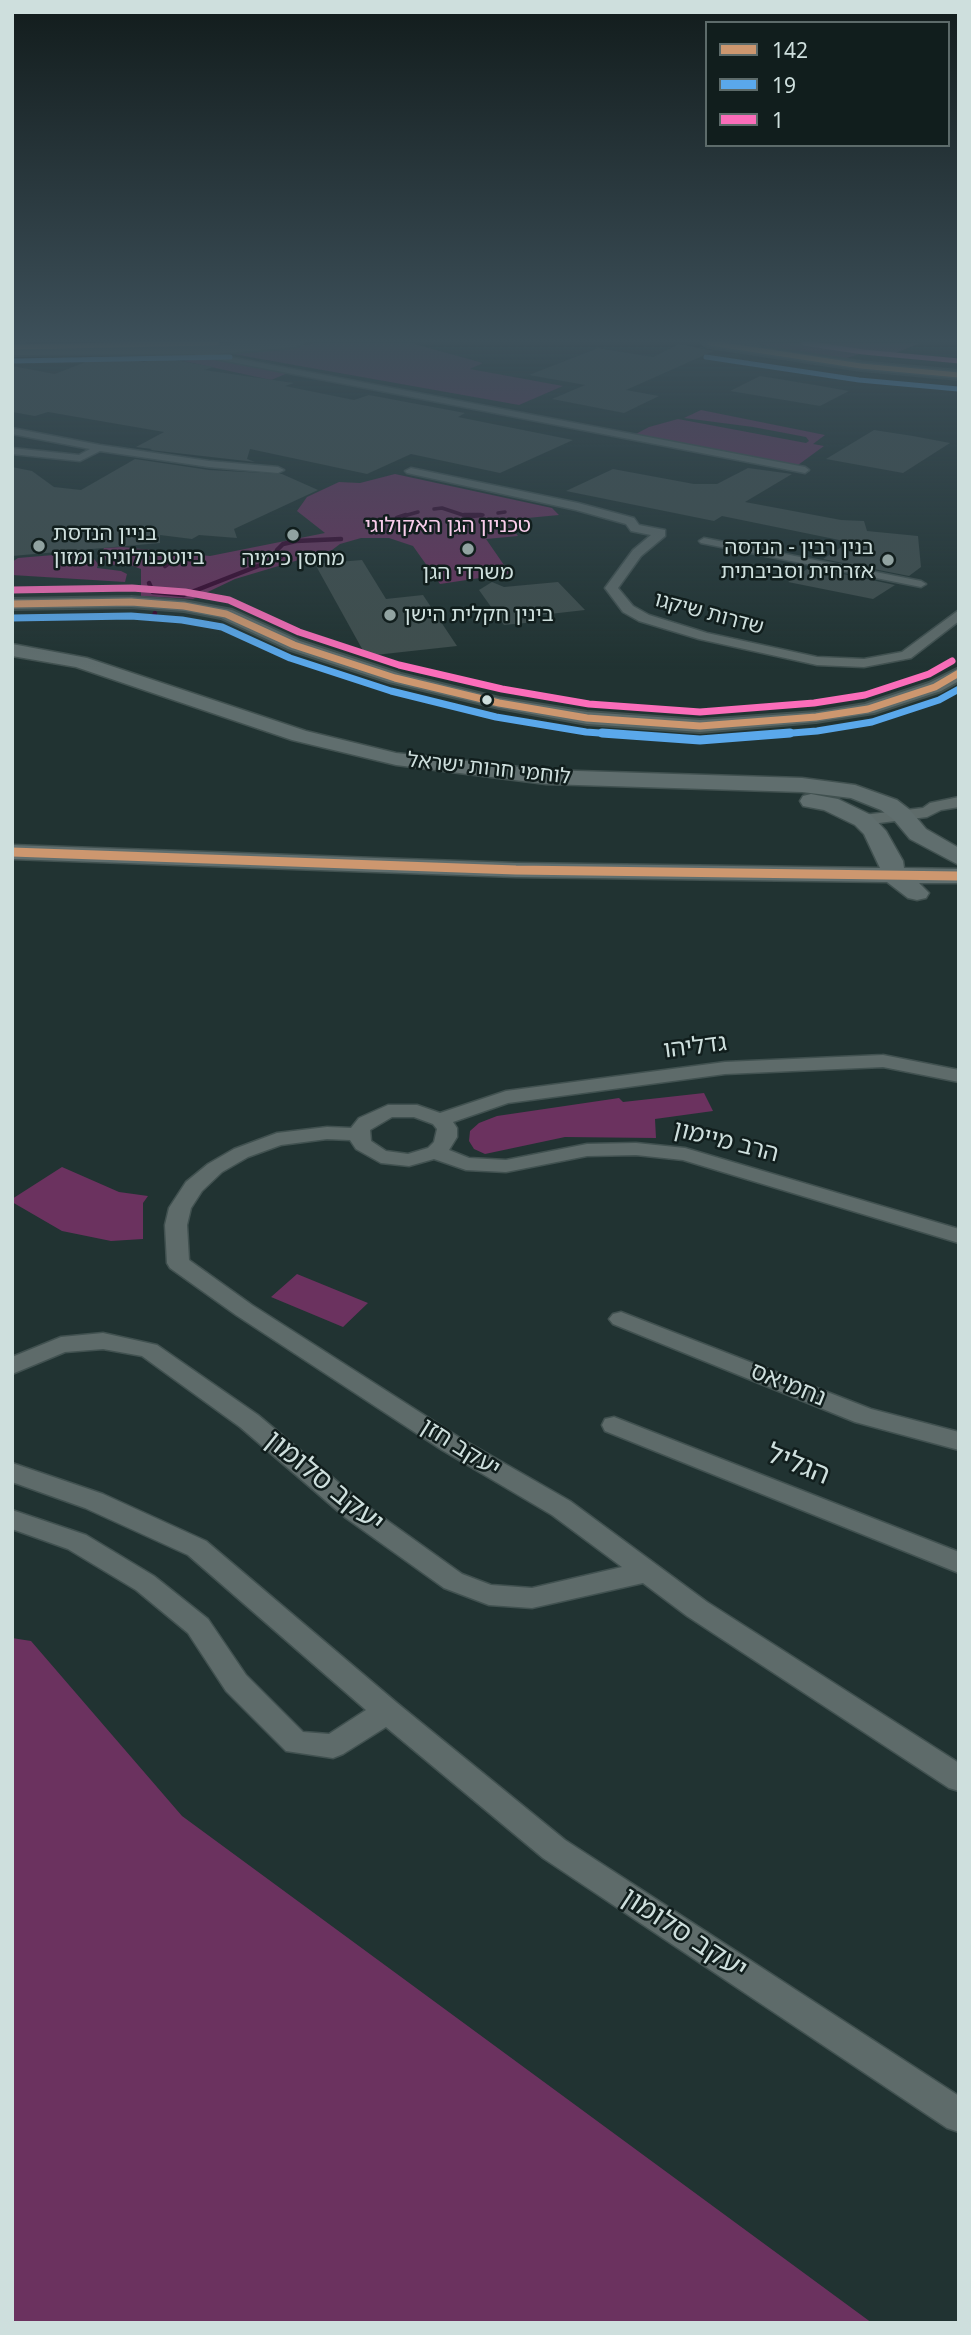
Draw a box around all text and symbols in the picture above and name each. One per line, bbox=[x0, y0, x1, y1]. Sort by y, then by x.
legend bbox=[705, 21, 950, 147]
text: 142 bbox=[772, 36, 808, 64]
text: 19 bbox=[772, 71, 796, 99]
text: 1 bbox=[772, 106, 784, 134]
park label: טכניון הגן האקולוגי bbox=[365, 513, 531, 539]
place label: בניין הנדסת ביוטכנולוגיה ומזון bbox=[53, 521, 205, 571]
marker: מחסן כימיה bbox=[285, 527, 301, 543]
place label: בנין רבין - הנדסה אזרחית וסביבתית bbox=[721, 535, 874, 585]
marker: בניין הנדסת ביוטכנולוגיה ומזון bbox=[31, 538, 47, 554]
marker: משרדי הגן bbox=[460, 541, 476, 557]
place label: מחסן כימיה bbox=[241, 546, 345, 572]
marker: בנין רבין - הנדסה אזרחית וסביבתית bbox=[880, 552, 896, 568]
place label: משרדי הגן bbox=[423, 560, 513, 586]
street label: שדרות שיקגו bbox=[652, 587, 766, 641]
place label: בינין חקלית הישן bbox=[404, 602, 554, 628]
marker: בינין חקלית הישן bbox=[382, 607, 398, 623]
unlabelled marker bbox=[480, 693, 494, 707]
street label: לוחמי חרות ישראל bbox=[406, 748, 572, 790]
street label: גדליהו bbox=[662, 1029, 728, 1065]
street label: הרב מיימון bbox=[670, 1115, 782, 1169]
street label: נחמיאס bbox=[746, 1357, 830, 1413]
street label: יעקב חזן bbox=[415, 1412, 505, 1484]
street label: יעקב סלומון bbox=[258, 1424, 390, 1540]
street label: הגליל bbox=[762, 1437, 834, 1493]
street label: יעקב סלומון bbox=[615, 1881, 753, 1987]

